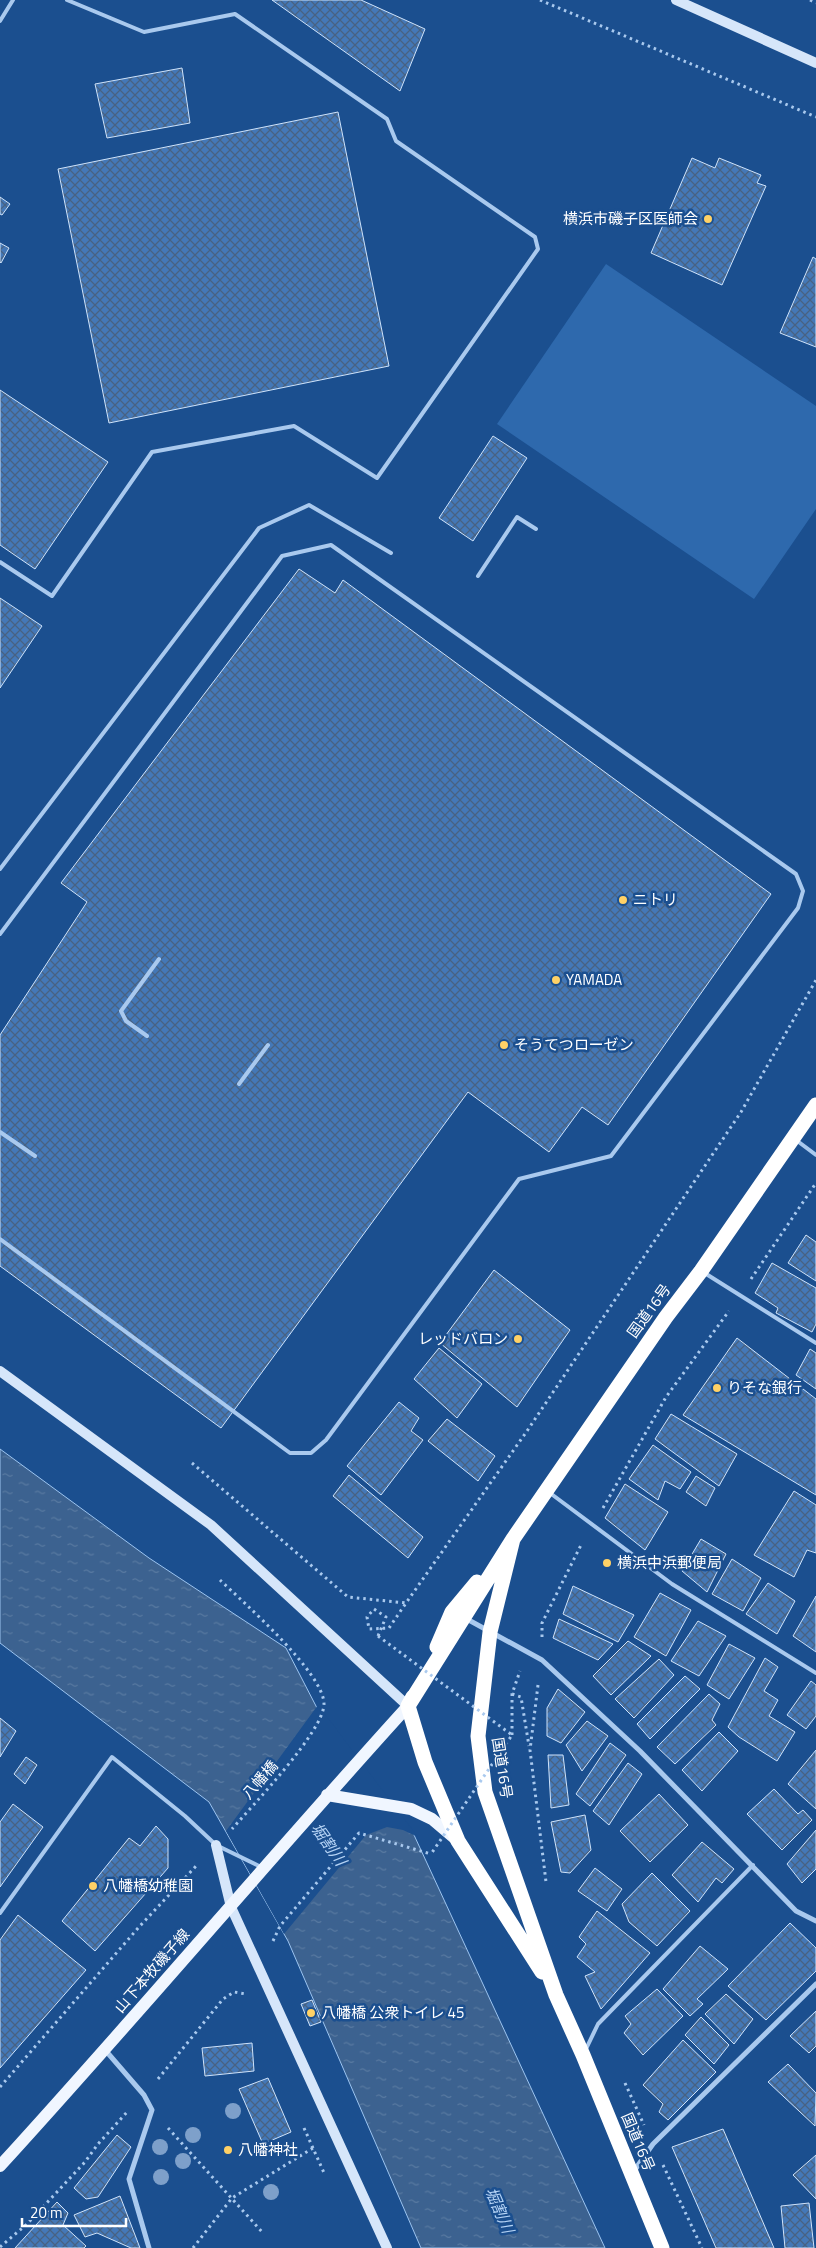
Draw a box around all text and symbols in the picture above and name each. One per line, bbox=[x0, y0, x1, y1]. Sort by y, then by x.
place label: 横浜市磯子区医師会 bbox=[563, 207, 698, 230]
marker: 横浜市磯子区医師会 bbox=[702, 213, 714, 225]
place label: ニトリ bbox=[633, 888, 678, 911]
marker: ニトリ bbox=[617, 894, 629, 906]
place label: YAMADA bbox=[566, 968, 622, 991]
marker: YAMADA bbox=[550, 974, 562, 986]
place label: そうてつローゼン bbox=[514, 1033, 634, 1056]
marker: そうてつローゼン bbox=[498, 1039, 510, 1051]
street label: 国道16号 bbox=[621, 1279, 676, 1342]
place label: レッドバロン bbox=[418, 1327, 508, 1350]
marker: レッドバロン bbox=[512, 1333, 524, 1345]
place label: りそな銀行 bbox=[727, 1376, 802, 1399]
marker: りそな銀行 bbox=[711, 1382, 723, 1394]
place label: 横浜中浜郵便局 bbox=[617, 1551, 722, 1574]
marker: 横浜中浜郵便局 bbox=[601, 1557, 613, 1569]
street label: 国道16号 bbox=[486, 1736, 519, 1800]
street label: 八幡橋 bbox=[236, 1755, 283, 1804]
water label: 堀割川 bbox=[305, 1817, 354, 1872]
place label: 八幡橋幼稚園 bbox=[103, 1874, 193, 1897]
marker: 八幡橋幼稚園 bbox=[87, 1880, 99, 1892]
street label: 山下本牧磯子線 bbox=[108, 1923, 195, 2018]
place label: 八幡橋 公衆トイレ 45 bbox=[321, 2001, 464, 2024]
marker: 八幡橋 公衆トイレ 45 bbox=[305, 2007, 317, 2019]
street label: 国道16号 bbox=[616, 2109, 661, 2175]
place label: 八幡神社 bbox=[238, 2138, 298, 2161]
marker: 八幡神社 bbox=[222, 2144, 234, 2156]
water label: 堀割川 bbox=[480, 2183, 521, 2239]
scale bar bbox=[22, 2196, 126, 2228]
text: 20 m bbox=[30, 2201, 63, 2224]

